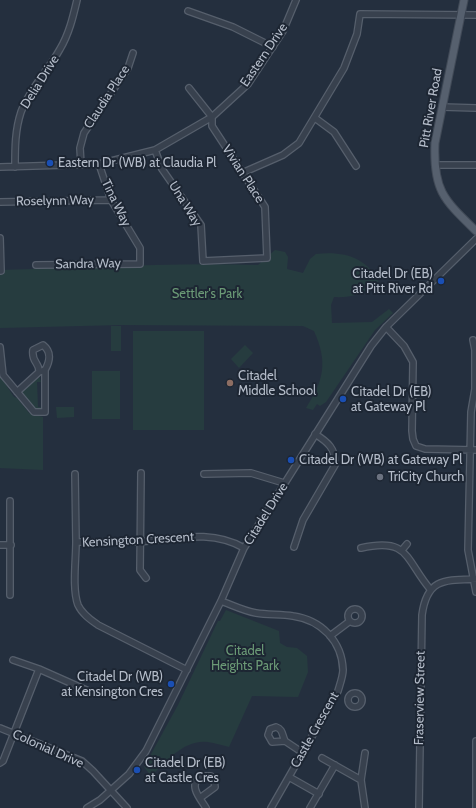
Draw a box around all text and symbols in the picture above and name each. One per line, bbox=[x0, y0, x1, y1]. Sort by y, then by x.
street label: Eastern Drive bbox=[237, 20, 291, 90]
street label: Delia Drive bbox=[17, 52, 63, 112]
street label: Claudia Place bbox=[81, 62, 133, 132]
street label: Pitt River Road bbox=[416, 67, 446, 149]
street label: Vivian Place bbox=[218, 142, 268, 206]
place label: Eastern Dr (WB) at Claudia Pl bbox=[58, 155, 216, 171]
marker: Eastern Dr (WB) at Claudia Pl bbox=[45, 158, 55, 168]
street label: Tina Way bbox=[98, 177, 134, 229]
street label: Una Way bbox=[165, 179, 205, 229]
street label: Roselynn Way bbox=[16, 193, 94, 209]
street label: Sandra Way bbox=[55, 256, 121, 272]
place label: Citadel Dr (EB) at Pitt River Rd bbox=[352, 266, 433, 297]
marker: Citadel Dr (EB) at Pitt River Rd bbox=[436, 276, 446, 286]
park label: Settler's Park bbox=[172, 286, 242, 302]
place label: Citadel Middle School bbox=[238, 368, 316, 399]
marker: Citadel Middle School bbox=[225, 378, 235, 388]
place label: Citadel Dr (EB) at Gateway Pl bbox=[351, 384, 432, 415]
marker: Citadel Dr (EB) at Gateway Pl bbox=[338, 394, 348, 404]
place label: Citadel Dr (WB) at Gateway Pl bbox=[299, 452, 462, 468]
marker: Citadel Dr (WB) at Gateway Pl bbox=[286, 455, 296, 465]
place label: TriCity Church bbox=[388, 469, 464, 485]
marker: TriCity Church bbox=[375, 472, 385, 482]
street label: Citadel Drive bbox=[241, 480, 291, 548]
street label: Kensington Crescent bbox=[82, 529, 194, 551]
park label: Citadel Heights Park bbox=[211, 643, 279, 674]
street label: Fraserview Street bbox=[411, 651, 429, 745]
place label: Citadel Dr (WB) at Kensington Cres bbox=[61, 669, 163, 700]
marker: Citadel Dr (WB) at Kensington Cres bbox=[166, 679, 176, 689]
street label: Castle Crescent bbox=[288, 689, 342, 771]
street label: Colonial Drive bbox=[10, 726, 86, 772]
place label: Citadel Dr (EB) at Castle Cres bbox=[145, 755, 226, 786]
marker: Citadel Dr (EB) at Castle Cres bbox=[132, 765, 142, 775]

